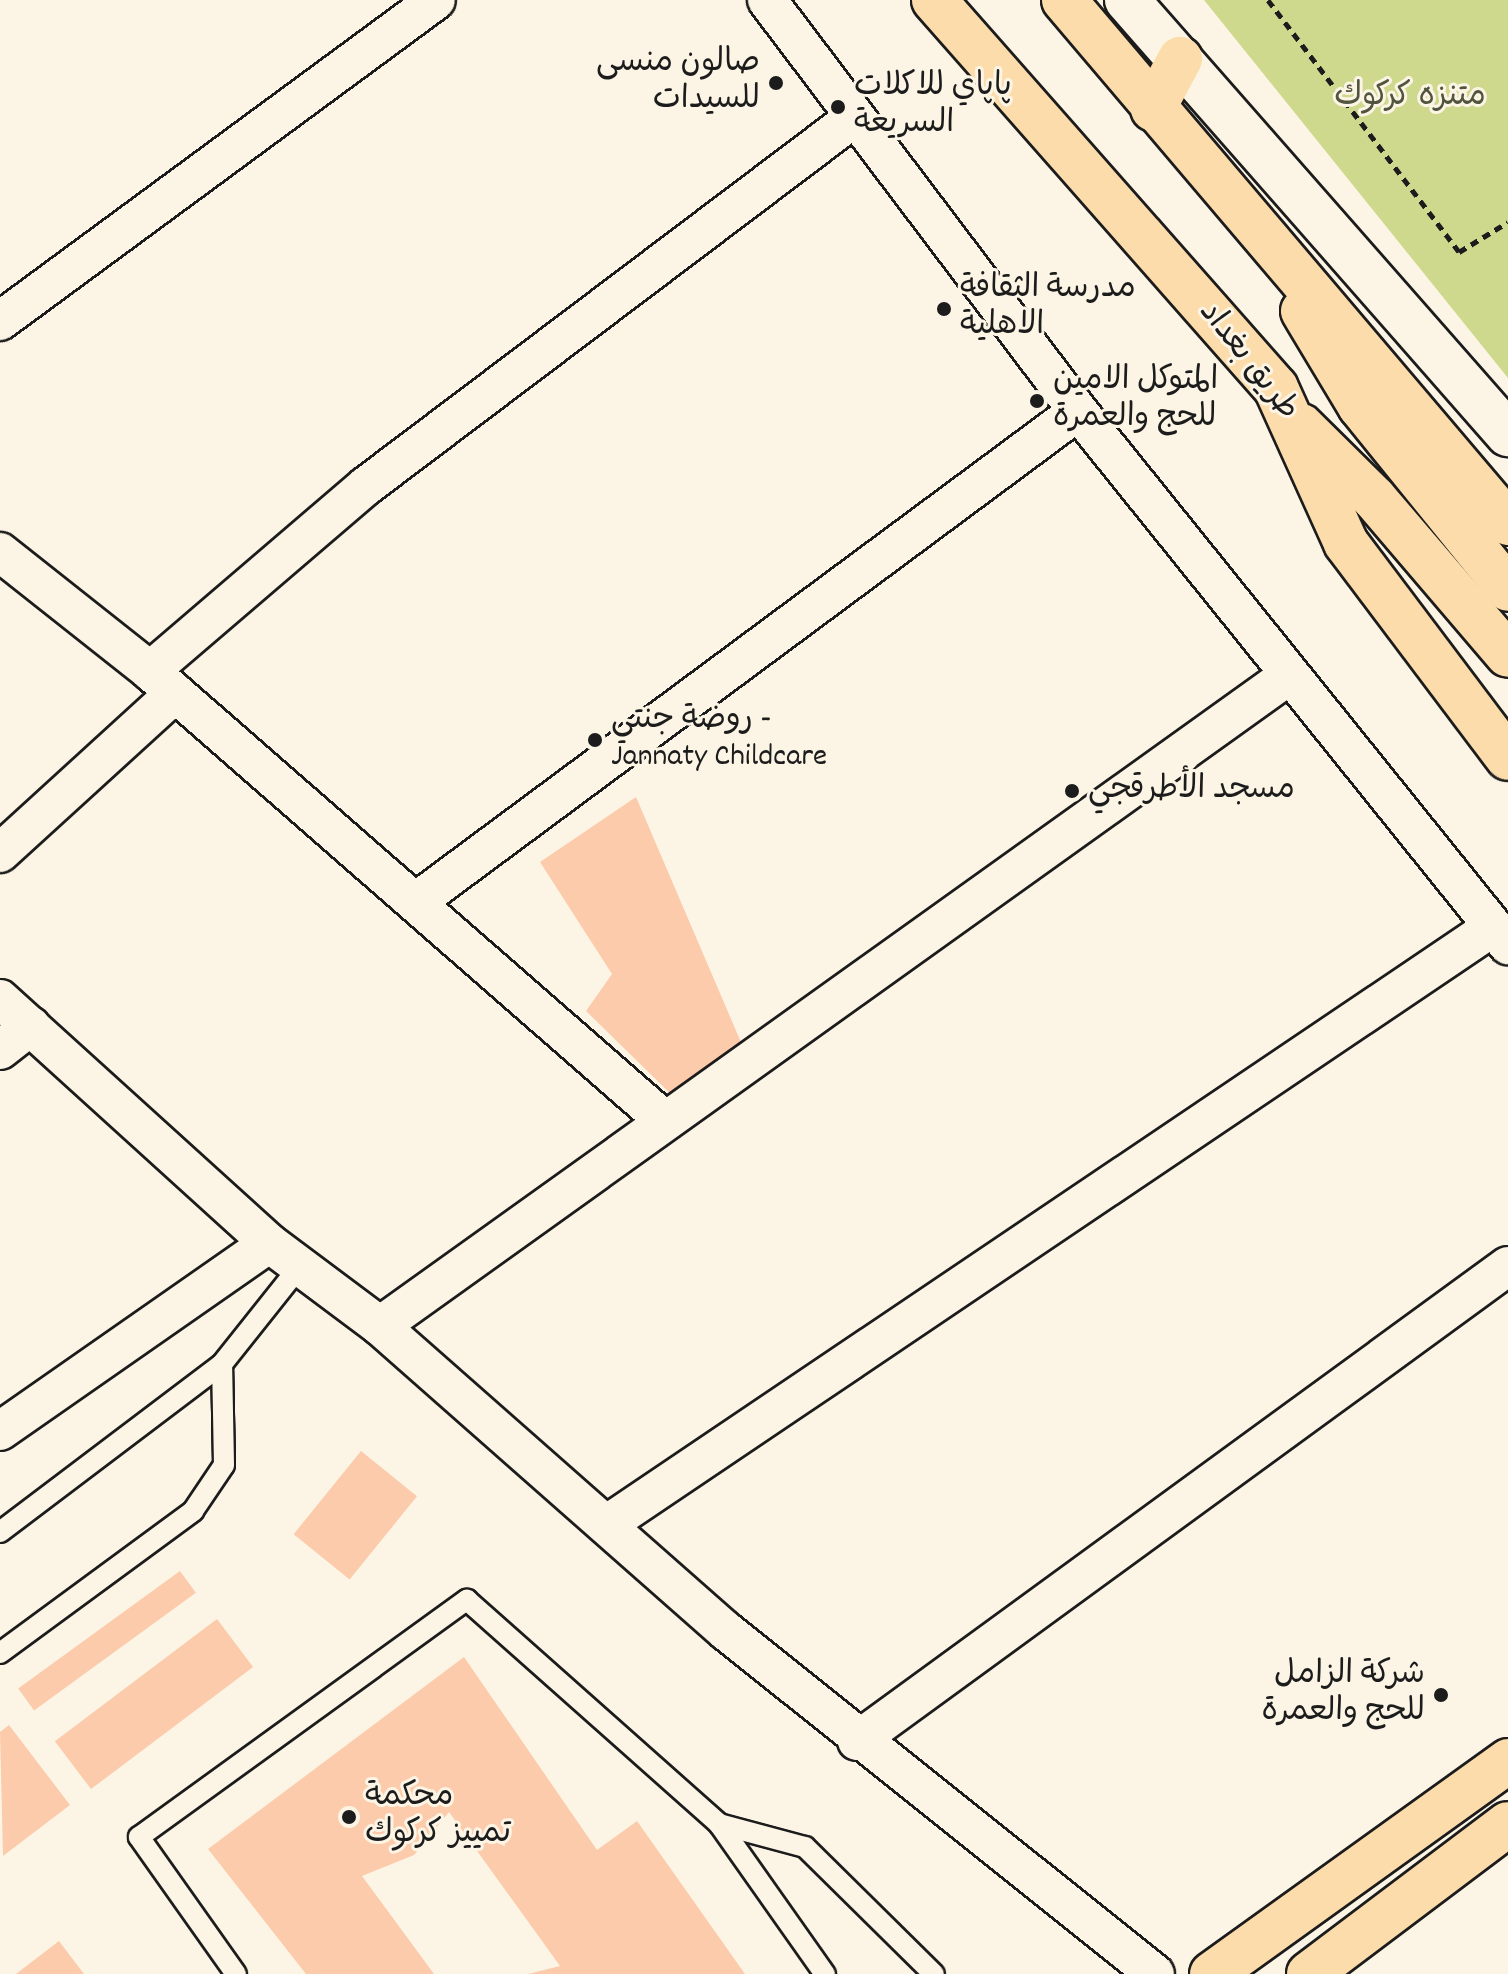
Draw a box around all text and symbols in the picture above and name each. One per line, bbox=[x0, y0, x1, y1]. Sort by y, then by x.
place label: صالون منسى للسيدات bbox=[596, 46, 760, 121]
place label: پاپاي للاكلات السريعة bbox=[854, 70, 1012, 145]
marker: صالون منسى للسيدات bbox=[767, 74, 785, 92]
park label: متنزه كركوك bbox=[1334, 79, 1486, 117]
marker: پاپاي للاكلات السريعة bbox=[829, 98, 847, 116]
place label: مدرسة الثقافة الاهلية bbox=[960, 272, 1136, 347]
street label: طريق بغداد bbox=[1189, 295, 1305, 429]
marker: مدرسة الثقافة الاهلية bbox=[935, 300, 953, 318]
place label: المتوكل الامين للحج والعمرة bbox=[1053, 364, 1218, 439]
marker: المتوكل الامين للحج والعمرة bbox=[1028, 392, 1046, 410]
place label: روضة جنتي - Jannaty Childcare bbox=[611, 703, 827, 778]
marker: روضة جنتي - Jannaty Childcare bbox=[586, 731, 604, 749]
place label: مسجد الأطرقجي bbox=[1088, 772, 1295, 810]
marker: مسجد الأطرقجي bbox=[1063, 782, 1081, 800]
place label: شركة الزامل للحج والعمرة bbox=[1262, 1658, 1425, 1733]
marker: شركة الزامل للحج والعمرة bbox=[1432, 1686, 1450, 1704]
place label: محكمة تمييز كركوك bbox=[365, 1780, 511, 1855]
marker: محكمة تمييز كركوك bbox=[340, 1808, 358, 1826]

